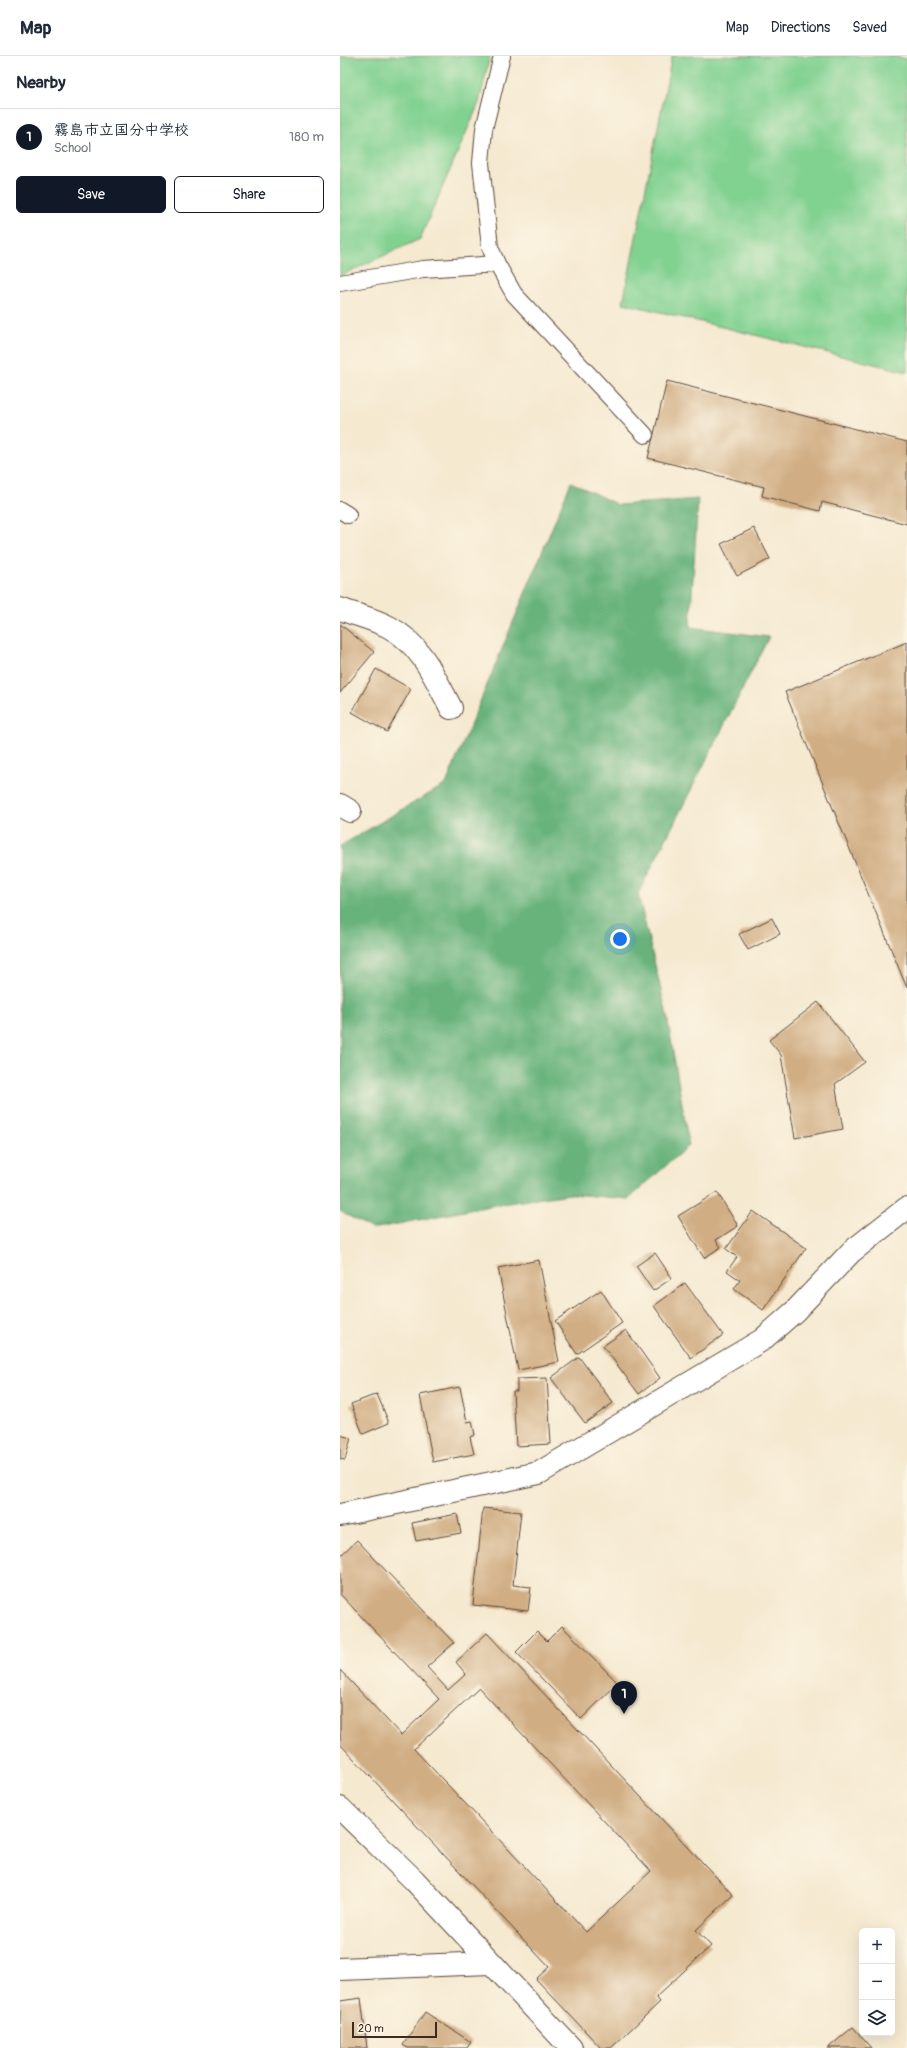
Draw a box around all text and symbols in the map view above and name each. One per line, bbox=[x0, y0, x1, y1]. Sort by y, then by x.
text: Map bbox=[20, 16, 51, 40]
text: Map bbox=[726, 19, 749, 36]
text: Directions bbox=[771, 19, 830, 36]
text: Saved bbox=[852, 19, 887, 36]
text: Nearby bbox=[16, 72, 65, 93]
text: 霧島市立国分中学校 bbox=[54, 121, 189, 140]
text: 1 bbox=[26, 129, 32, 145]
text: 180 m bbox=[289, 129, 324, 145]
text: School bbox=[54, 140, 91, 156]
button: Save bbox=[16, 176, 166, 213]
button: Share bbox=[174, 176, 324, 213]
your location bbox=[610, 929, 630, 949]
pin: 1 bbox=[611, 1681, 637, 1714]
map controls bbox=[859, 1928, 895, 2036]
button: + bbox=[859, 1928, 895, 1964]
button: − bbox=[859, 1964, 895, 2000]
button: layers bbox=[859, 2000, 895, 2036]
scale bar bbox=[352, 2020, 437, 2039]
text: 20 m bbox=[358, 2022, 384, 2035]

